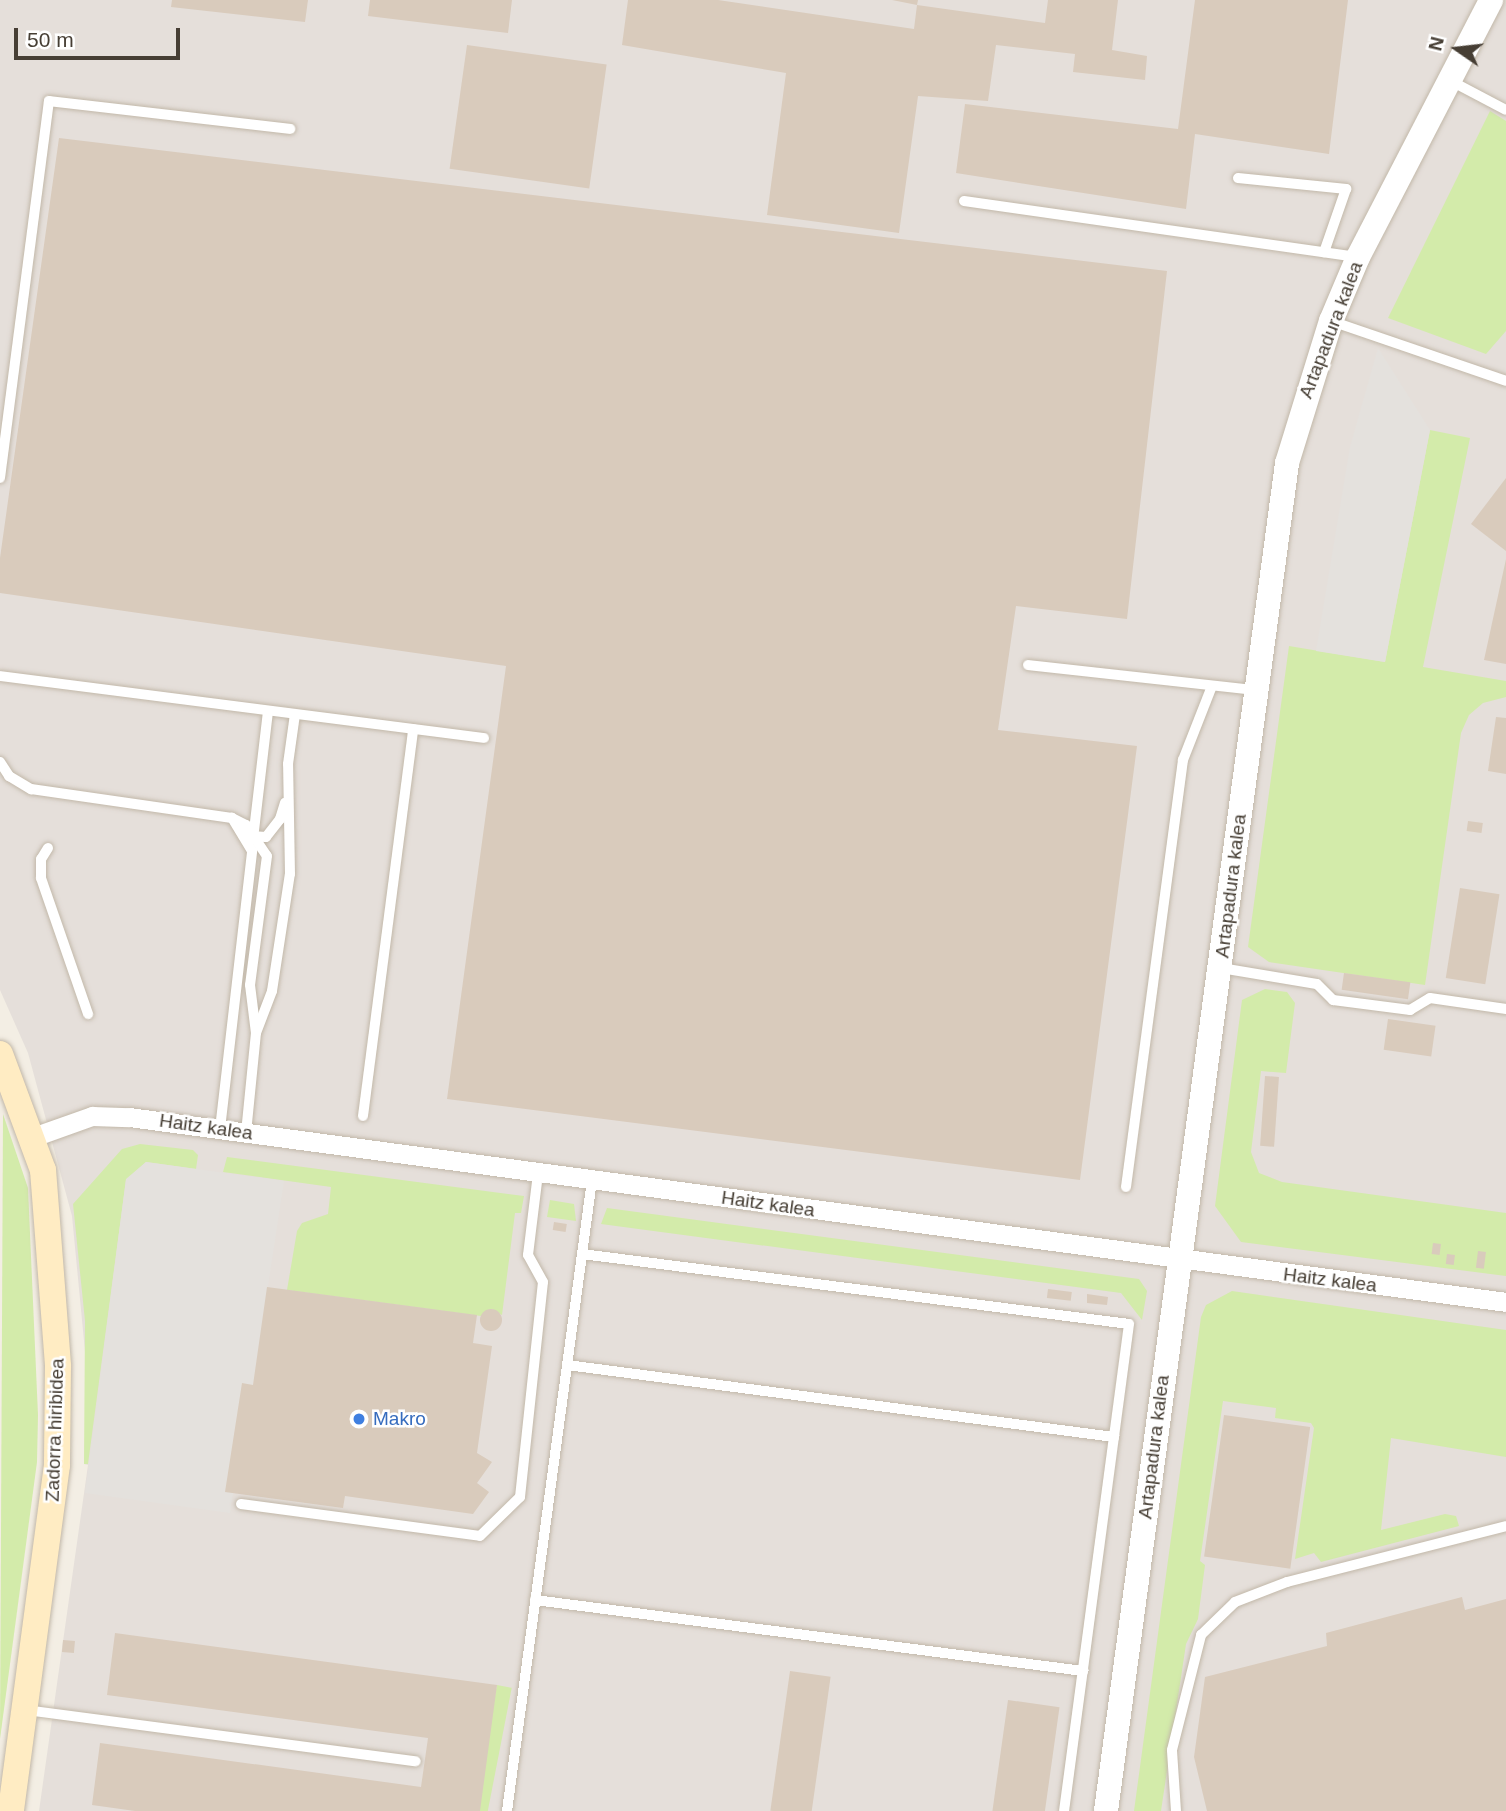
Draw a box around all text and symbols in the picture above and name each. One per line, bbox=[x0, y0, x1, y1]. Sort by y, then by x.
scale bar bbox=[18, 14, 184, 58]
north arrow bbox=[1422, 14, 1492, 84]
text: 50 m bbox=[27, 28, 74, 51]
text: N bbox=[1424, 35, 1448, 53]
street label: Artapadura kalea bbox=[1294, 258, 1368, 402]
street label: Artapadura kalea bbox=[1211, 813, 1251, 959]
street label: Haitz kalea bbox=[158, 1109, 254, 1145]
street label: Haitz kalea bbox=[720, 1186, 816, 1222]
street label: Haitz kalea bbox=[1282, 1263, 1378, 1297]
street label: Zadorra hiribidea bbox=[41, 1358, 69, 1502]
street label: Artapadura kalea bbox=[1134, 1374, 1174, 1520]
place label: Makro bbox=[373, 1408, 426, 1430]
marker: Makro bbox=[351, 1411, 367, 1427]

